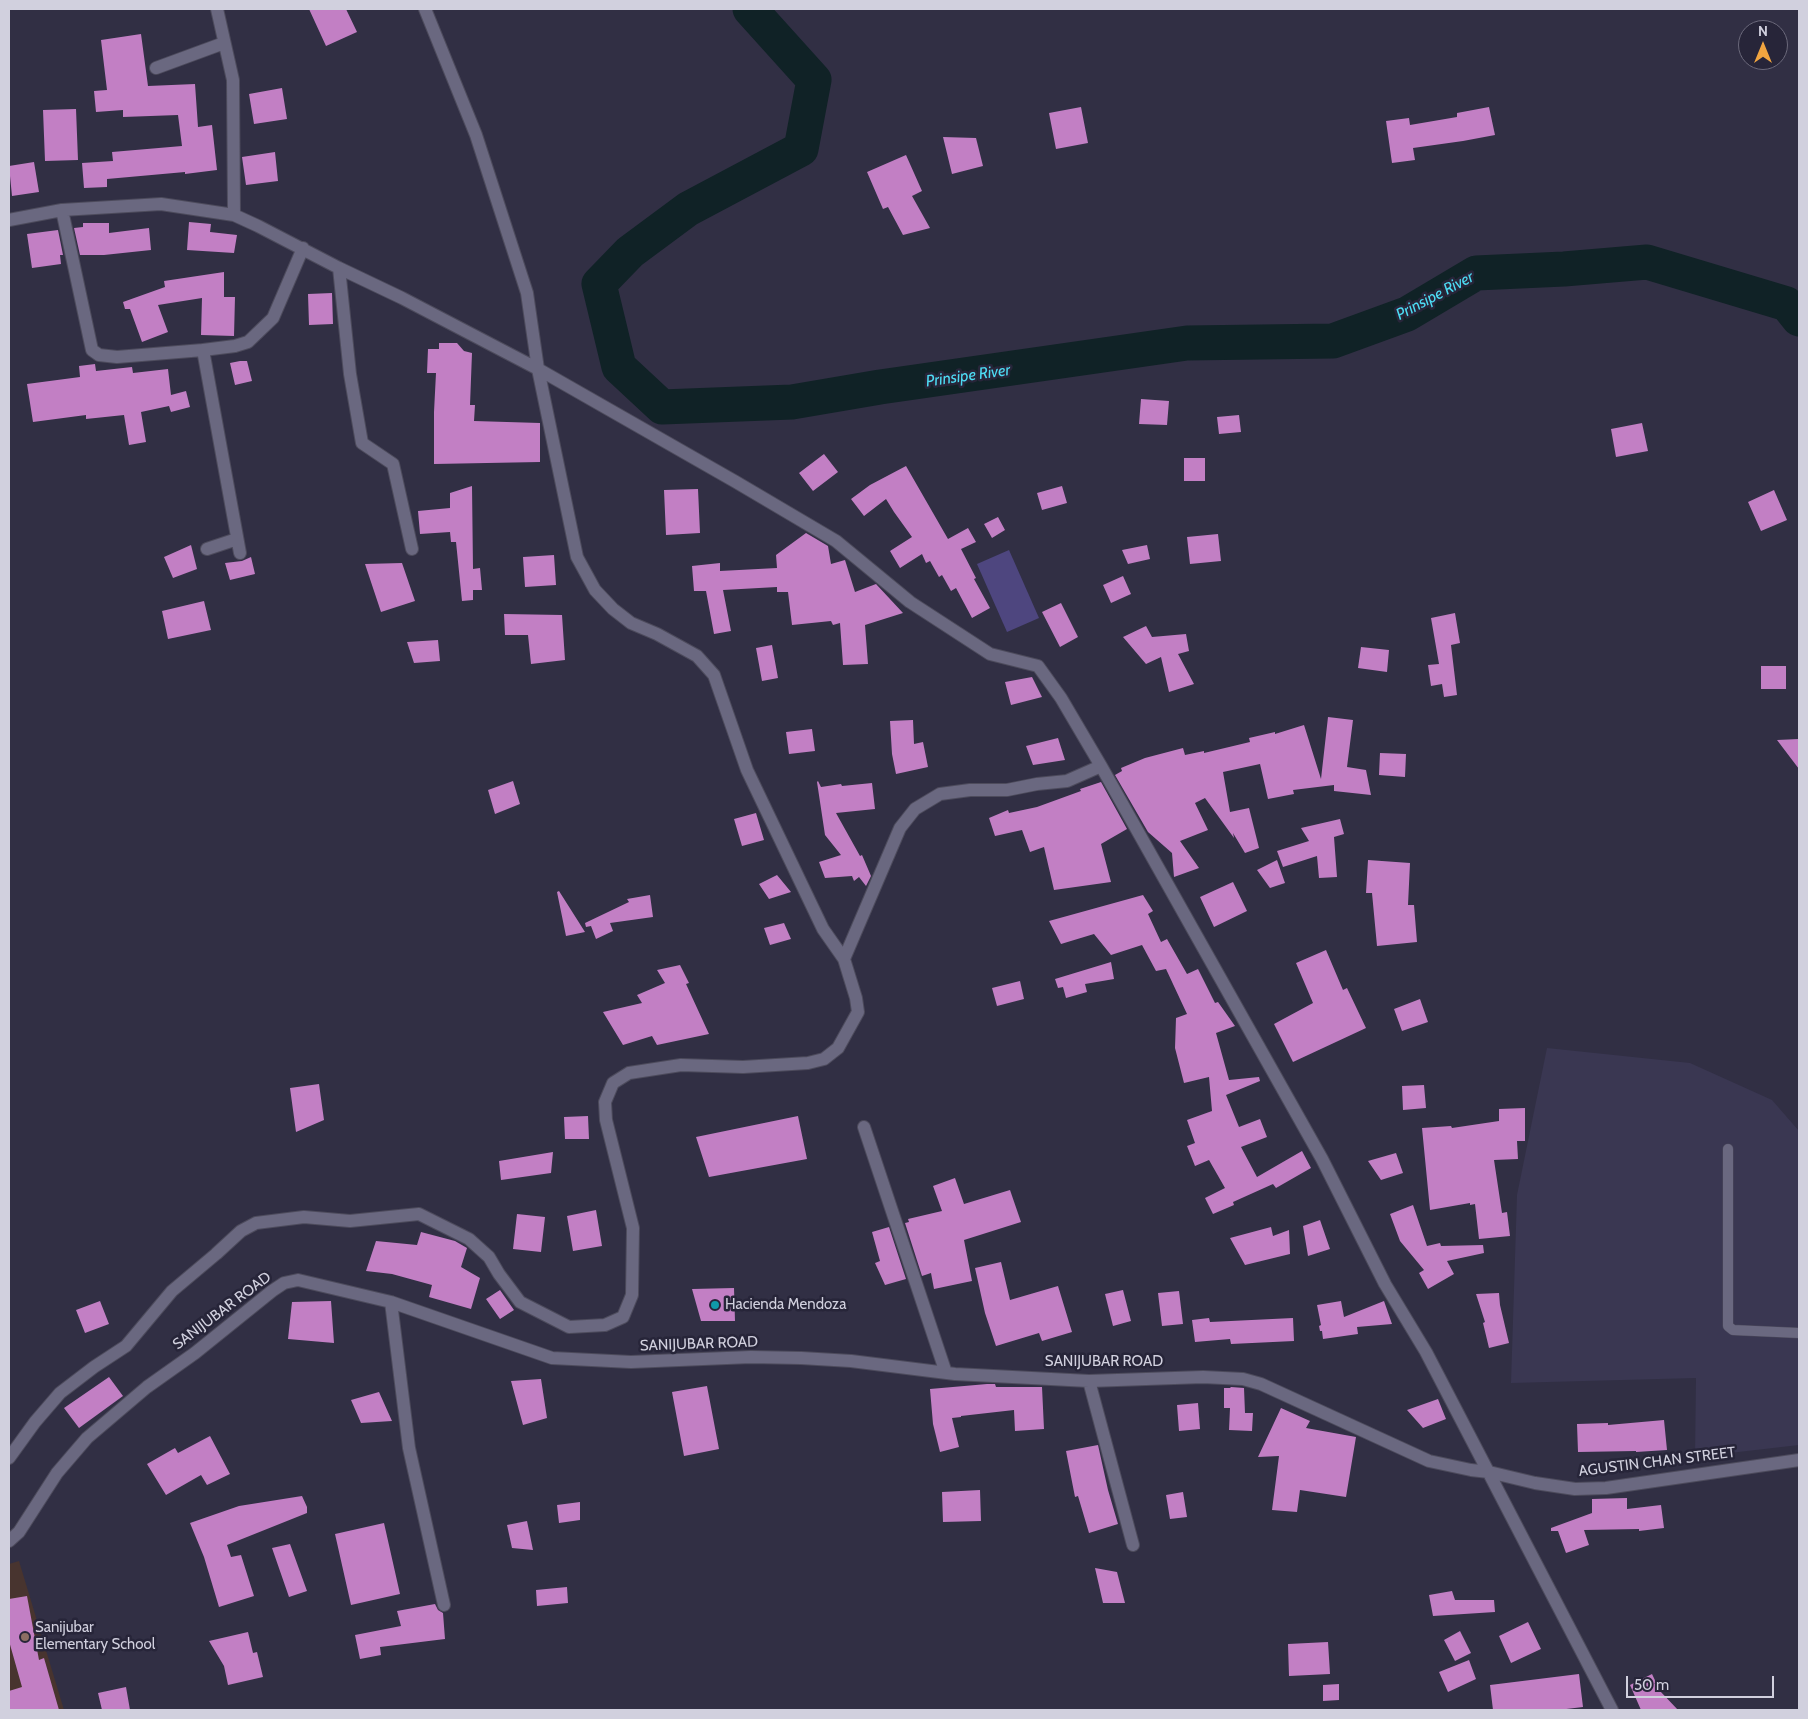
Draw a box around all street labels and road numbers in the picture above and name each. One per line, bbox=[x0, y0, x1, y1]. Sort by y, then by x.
street label: SANIJUBAR ROAD bbox=[169, 1268, 275, 1354]
street label: SANIJUBAR ROAD bbox=[640, 1333, 758, 1355]
street label: SANIJUBAR ROAD bbox=[1045, 1353, 1163, 1371]
street label: AGUSTIN CHAN STREET bbox=[1578, 1443, 1736, 1481]

